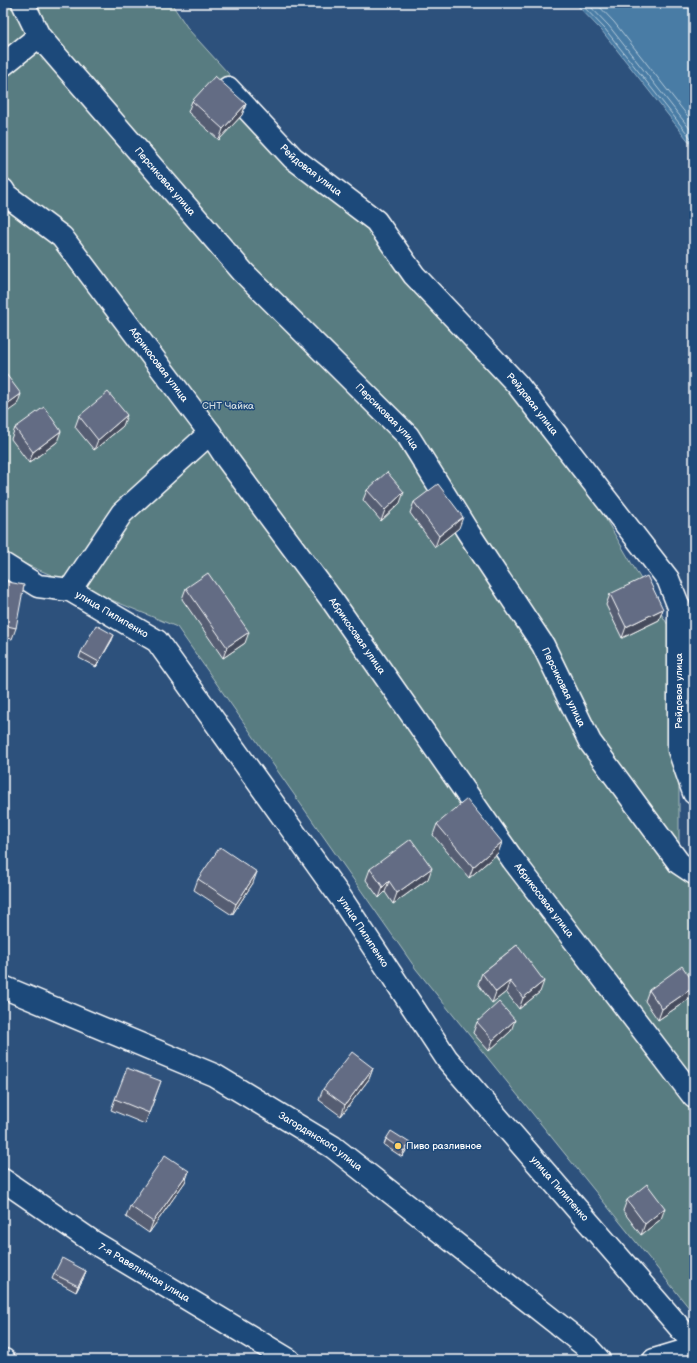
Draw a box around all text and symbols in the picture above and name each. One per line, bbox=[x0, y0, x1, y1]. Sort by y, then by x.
street label: Рейдовая улица bbox=[277, 142, 344, 199]
street label: Персиковая улица bbox=[132, 145, 198, 218]
street label: Абрикосовая улица bbox=[126, 324, 191, 405]
street label: Рейдовая улица bbox=[504, 371, 561, 438]
street label: Персиковая улица bbox=[353, 381, 421, 452]
park label: СНТ Чайка bbox=[202, 400, 254, 412]
street label: улица Пилипенко bbox=[73, 589, 150, 640]
street label: Абрикосовая улица bbox=[326, 594, 388, 677]
street label: Персиковая улица bbox=[539, 646, 588, 729]
street label: Рейдовая улица bbox=[673, 653, 685, 729]
street label: Абрикосовая улица bbox=[511, 860, 576, 940]
street label: улица Пилипенко bbox=[336, 894, 391, 969]
street label: Загордянского улица bbox=[276, 1109, 365, 1174]
place label: Пиво разливное bbox=[406, 1140, 482, 1152]
marker: Пиво разливное bbox=[393, 1141, 403, 1151]
street label: улица Пилипенко bbox=[528, 1154, 591, 1224]
street label: 7-я Равелинная улица bbox=[96, 1241, 192, 1305]

